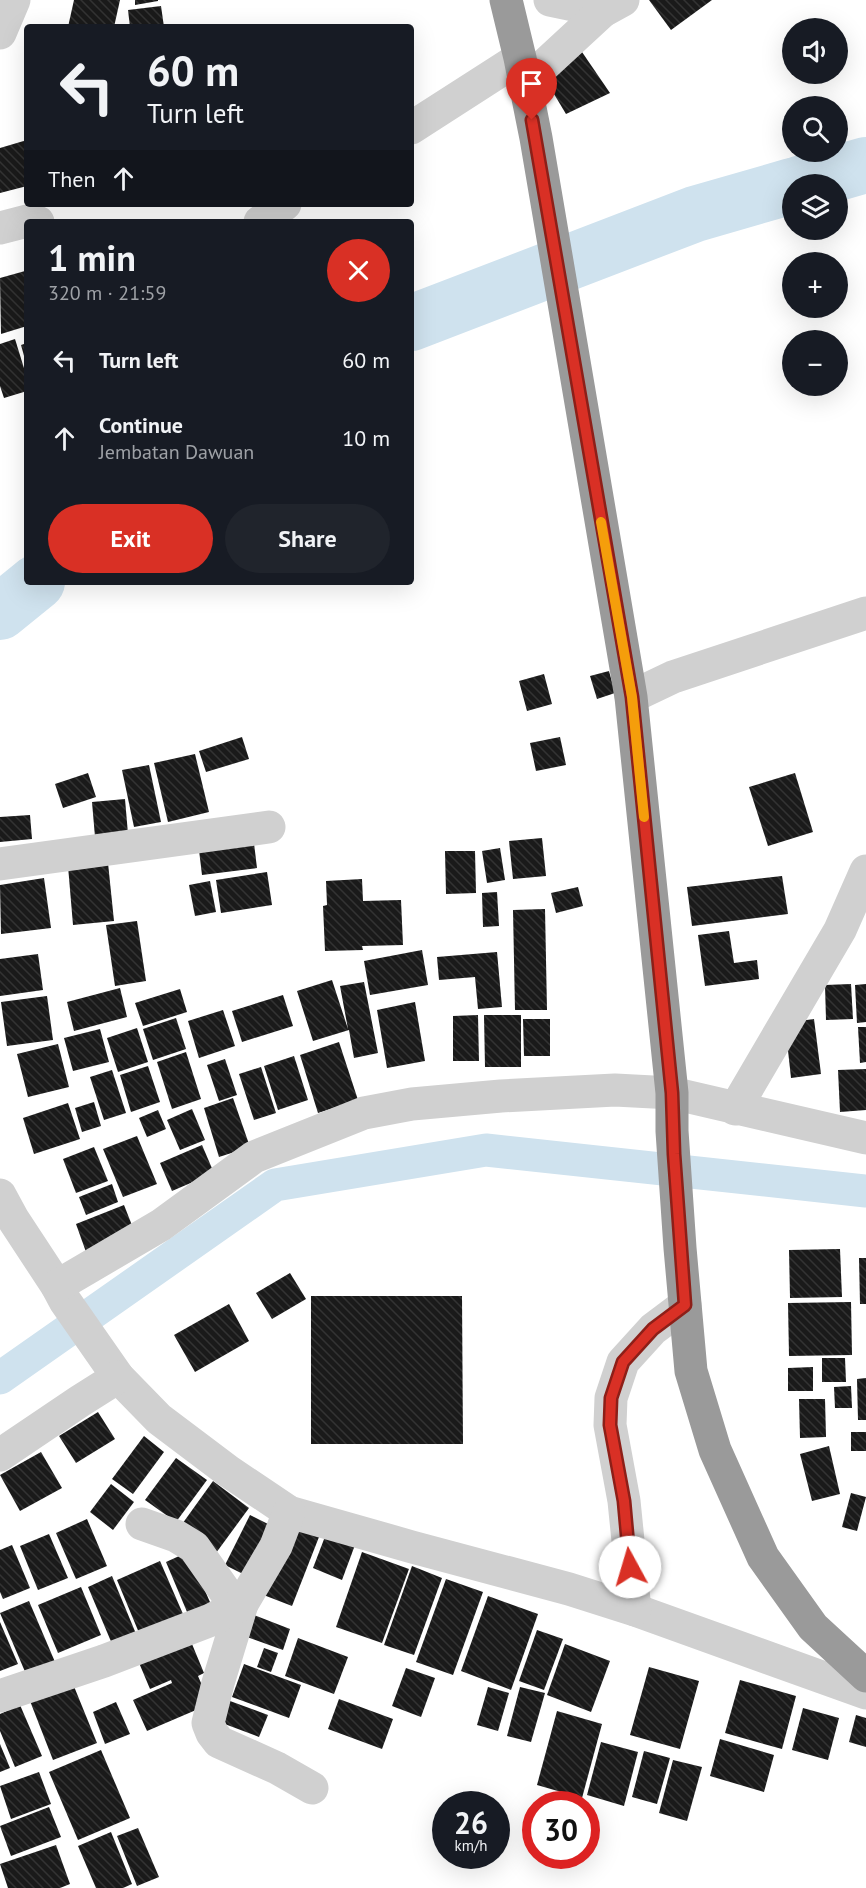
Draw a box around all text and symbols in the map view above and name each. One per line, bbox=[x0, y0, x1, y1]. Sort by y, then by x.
map controls bbox=[782, 18, 848, 396]
button: sound bbox=[782, 18, 848, 84]
text: 60 m bbox=[147, 43, 239, 98]
icon: left bbox=[48, 48, 126, 126]
pin bbox=[506, 58, 557, 120]
icon: arrive bbox=[515, 67, 548, 100]
text: Turn left bbox=[147, 96, 244, 130]
button: search bbox=[782, 96, 848, 162]
icon: ahead bbox=[107, 162, 140, 195]
text: Then bbox=[48, 165, 95, 193]
button: layers bbox=[782, 174, 848, 240]
text: 1 min bbox=[48, 234, 136, 281]
button: close bbox=[327, 239, 390, 302]
button: + bbox=[782, 252, 848, 318]
text: 320 m · 21:59 bbox=[48, 280, 166, 306]
button: − bbox=[782, 330, 848, 396]
icon: left bbox=[48, 344, 81, 377]
text: Turn left bbox=[99, 346, 179, 374]
text: 60 m bbox=[342, 346, 390, 374]
text: Continue bbox=[99, 411, 183, 439]
icon: ahead bbox=[48, 422, 81, 455]
text: 10 m bbox=[342, 424, 390, 452]
text: Jembatan Dawuan bbox=[99, 439, 254, 465]
button: Exit bbox=[48, 504, 213, 573]
button: Share bbox=[225, 504, 390, 573]
position arrow bbox=[598, 1535, 662, 1599]
speed limit sign: 30 bbox=[522, 1791, 600, 1869]
text: 26 bbox=[454, 1803, 488, 1842]
text: km/h bbox=[455, 1836, 487, 1855]

